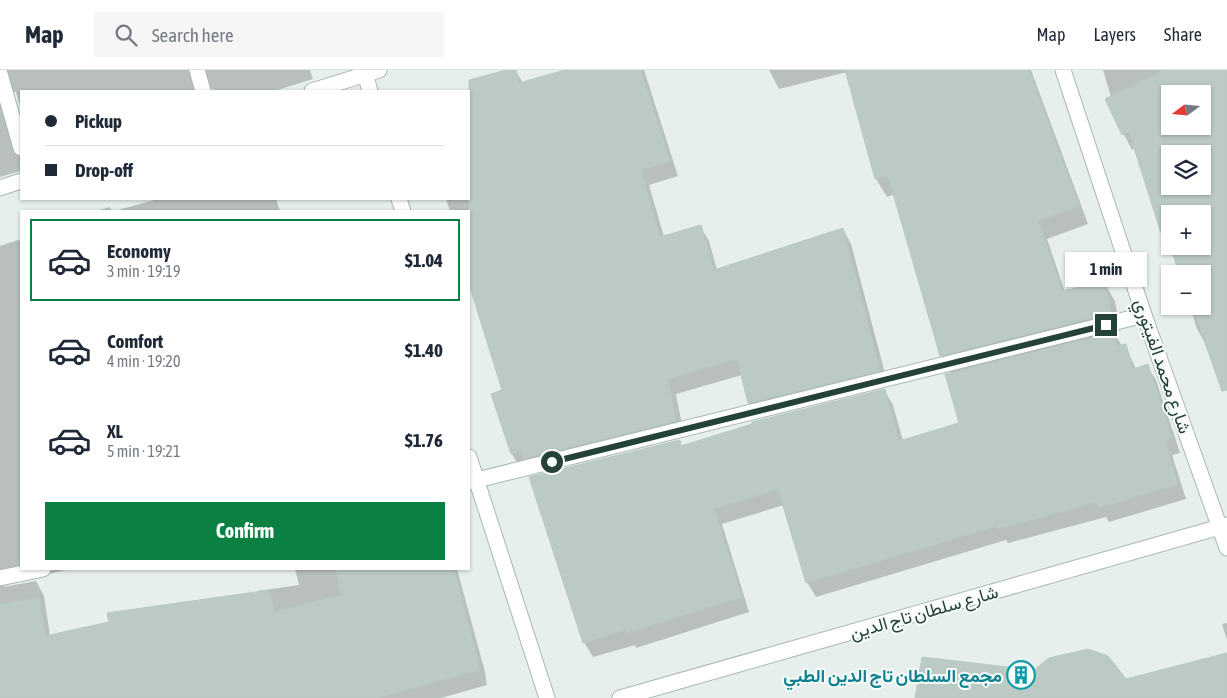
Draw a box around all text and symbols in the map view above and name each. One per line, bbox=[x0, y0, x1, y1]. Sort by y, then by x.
search box bbox=[94, 12, 444, 57]
text: Map bbox=[25, 21, 64, 48]
icon: search bbox=[112, 21, 140, 49]
text: Search here bbox=[152, 24, 234, 46]
text: Map bbox=[1036, 24, 1065, 45]
text: Layers bbox=[1093, 24, 1136, 45]
text: Share bbox=[1164, 24, 1202, 45]
north arrow bbox=[1161, 85, 1211, 135]
map controls bbox=[1161, 85, 1211, 315]
text: Pickup bbox=[75, 110, 122, 132]
button: layers bbox=[1161, 145, 1211, 195]
text: Drop-off bbox=[75, 159, 133, 181]
button: + bbox=[1161, 205, 1211, 255]
icon: car bbox=[47, 238, 92, 283]
text: Economy bbox=[107, 240, 171, 262]
text: $1.04 bbox=[405, 249, 443, 271]
callout: 1 min bbox=[1065, 252, 1147, 288]
text: 1 min bbox=[1090, 260, 1122, 278]
text: 3 min · 19:19 bbox=[107, 262, 180, 280]
button: − bbox=[1161, 265, 1211, 315]
street label: شارع محمد الفيتوري bbox=[1125, 296, 1196, 438]
route end bbox=[1095, 314, 1117, 336]
icon: car bbox=[47, 328, 92, 373]
text: Comfort bbox=[107, 330, 163, 352]
text: $1.40 bbox=[405, 339, 443, 361]
text: 4 min · 19:20 bbox=[107, 352, 180, 370]
icon: car bbox=[47, 418, 92, 463]
text: XL bbox=[107, 420, 123, 442]
text: $1.76 bbox=[405, 429, 443, 451]
text: 5 min · 19:21 bbox=[107, 442, 180, 460]
route start bbox=[541, 451, 563, 473]
button: Confirm bbox=[45, 502, 445, 560]
street label: شارع سلطان تاج الدين bbox=[847, 581, 1001, 645]
building icon: مجمع السلطان تاج الدين الطبي bbox=[1006, 660, 1036, 690]
place label: مجمع السلطان تاج الدين الطبي bbox=[783, 665, 1002, 691]

